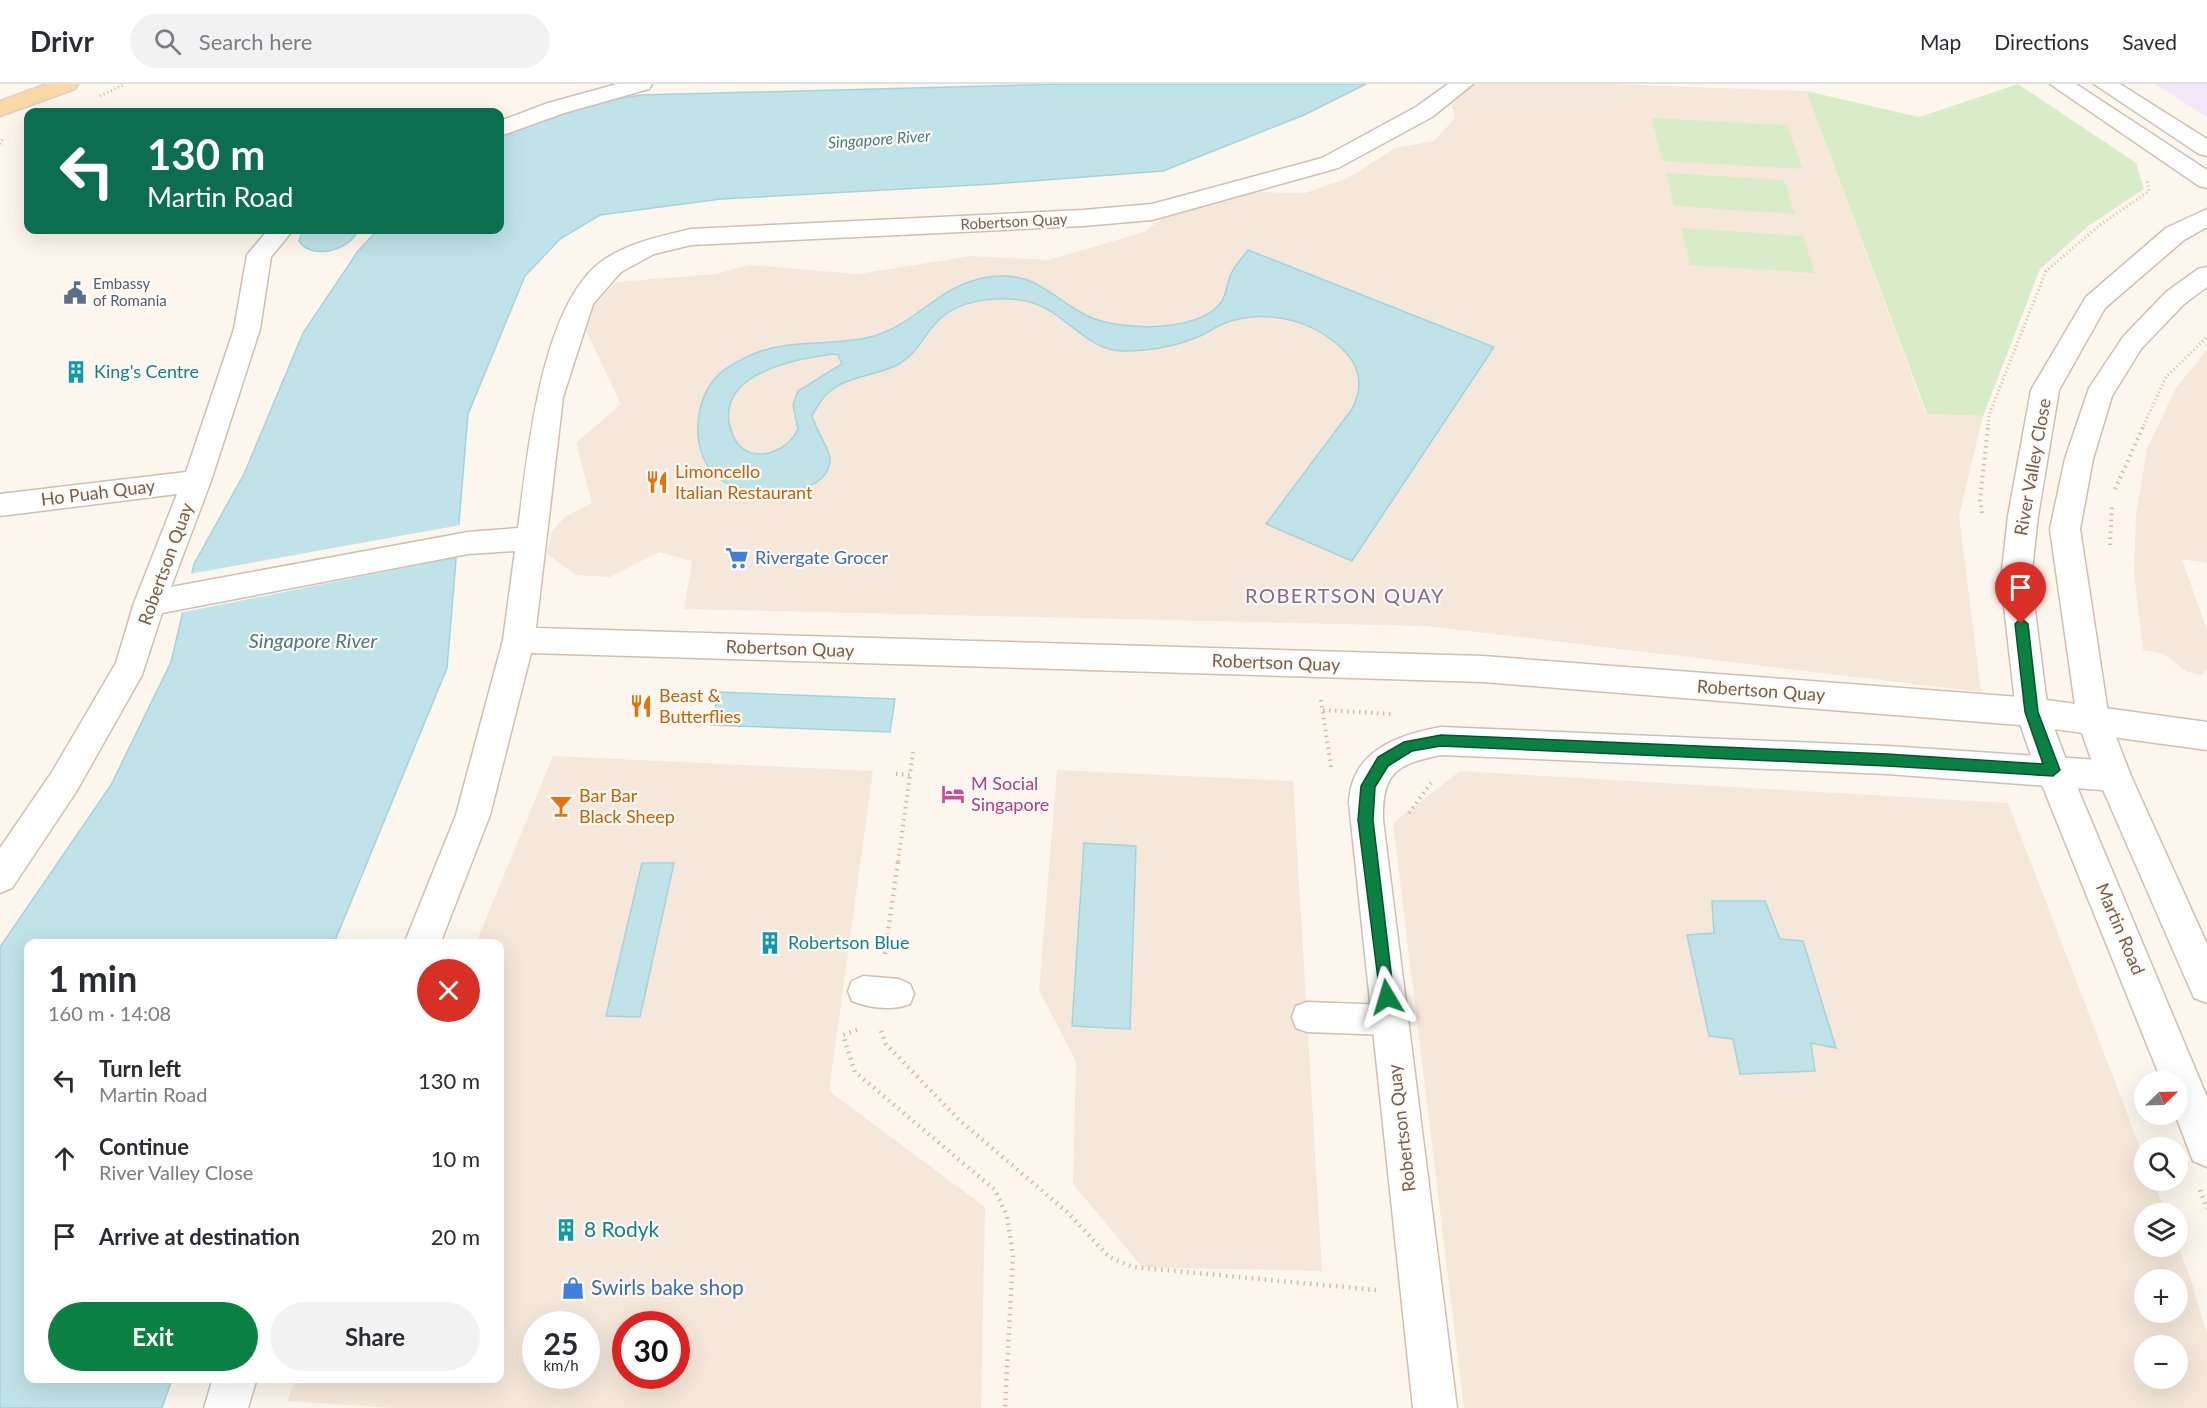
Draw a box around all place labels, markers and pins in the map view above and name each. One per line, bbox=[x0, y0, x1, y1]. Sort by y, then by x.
place label: Embassy of Romania bbox=[93, 274, 167, 309]
public building icon: Embassy of Romania bbox=[62, 280, 88, 306]
building icon: King's Centre bbox=[63, 359, 89, 385]
place label: King's Centre bbox=[94, 360, 199, 382]
place label: Limoncello Italian Restaurant bbox=[675, 460, 813, 503]
restaurant icon: Limoncello Italian Restaurant bbox=[644, 469, 670, 495]
supermarket icon: Rivergate Grocer bbox=[724, 545, 750, 571]
place label: Rivergate Grocer bbox=[755, 546, 888, 568]
pin bbox=[1995, 562, 2046, 624]
place label: Beast & Butterflies bbox=[659, 684, 741, 727]
restaurant icon: Beast & Butterflies bbox=[628, 693, 654, 719]
place label: M Social Singapore bbox=[971, 772, 1049, 815]
hotel icon: M Social Singapore bbox=[940, 781, 966, 807]
place label: Bar Bar Black Sheep bbox=[579, 784, 675, 827]
bar icon: Bar Bar Black Sheep bbox=[548, 793, 574, 819]
building icon: Robertson Blue bbox=[757, 930, 783, 956]
place label: Robertson Blue bbox=[788, 931, 909, 953]
place label: 8 Rodyk bbox=[584, 1216, 660, 1241]
building icon: 8 Rodyk bbox=[553, 1217, 579, 1243]
place label: Swirls bake shop bbox=[591, 1274, 744, 1299]
shop icon: Swirls bake shop bbox=[560, 1275, 586, 1301]

